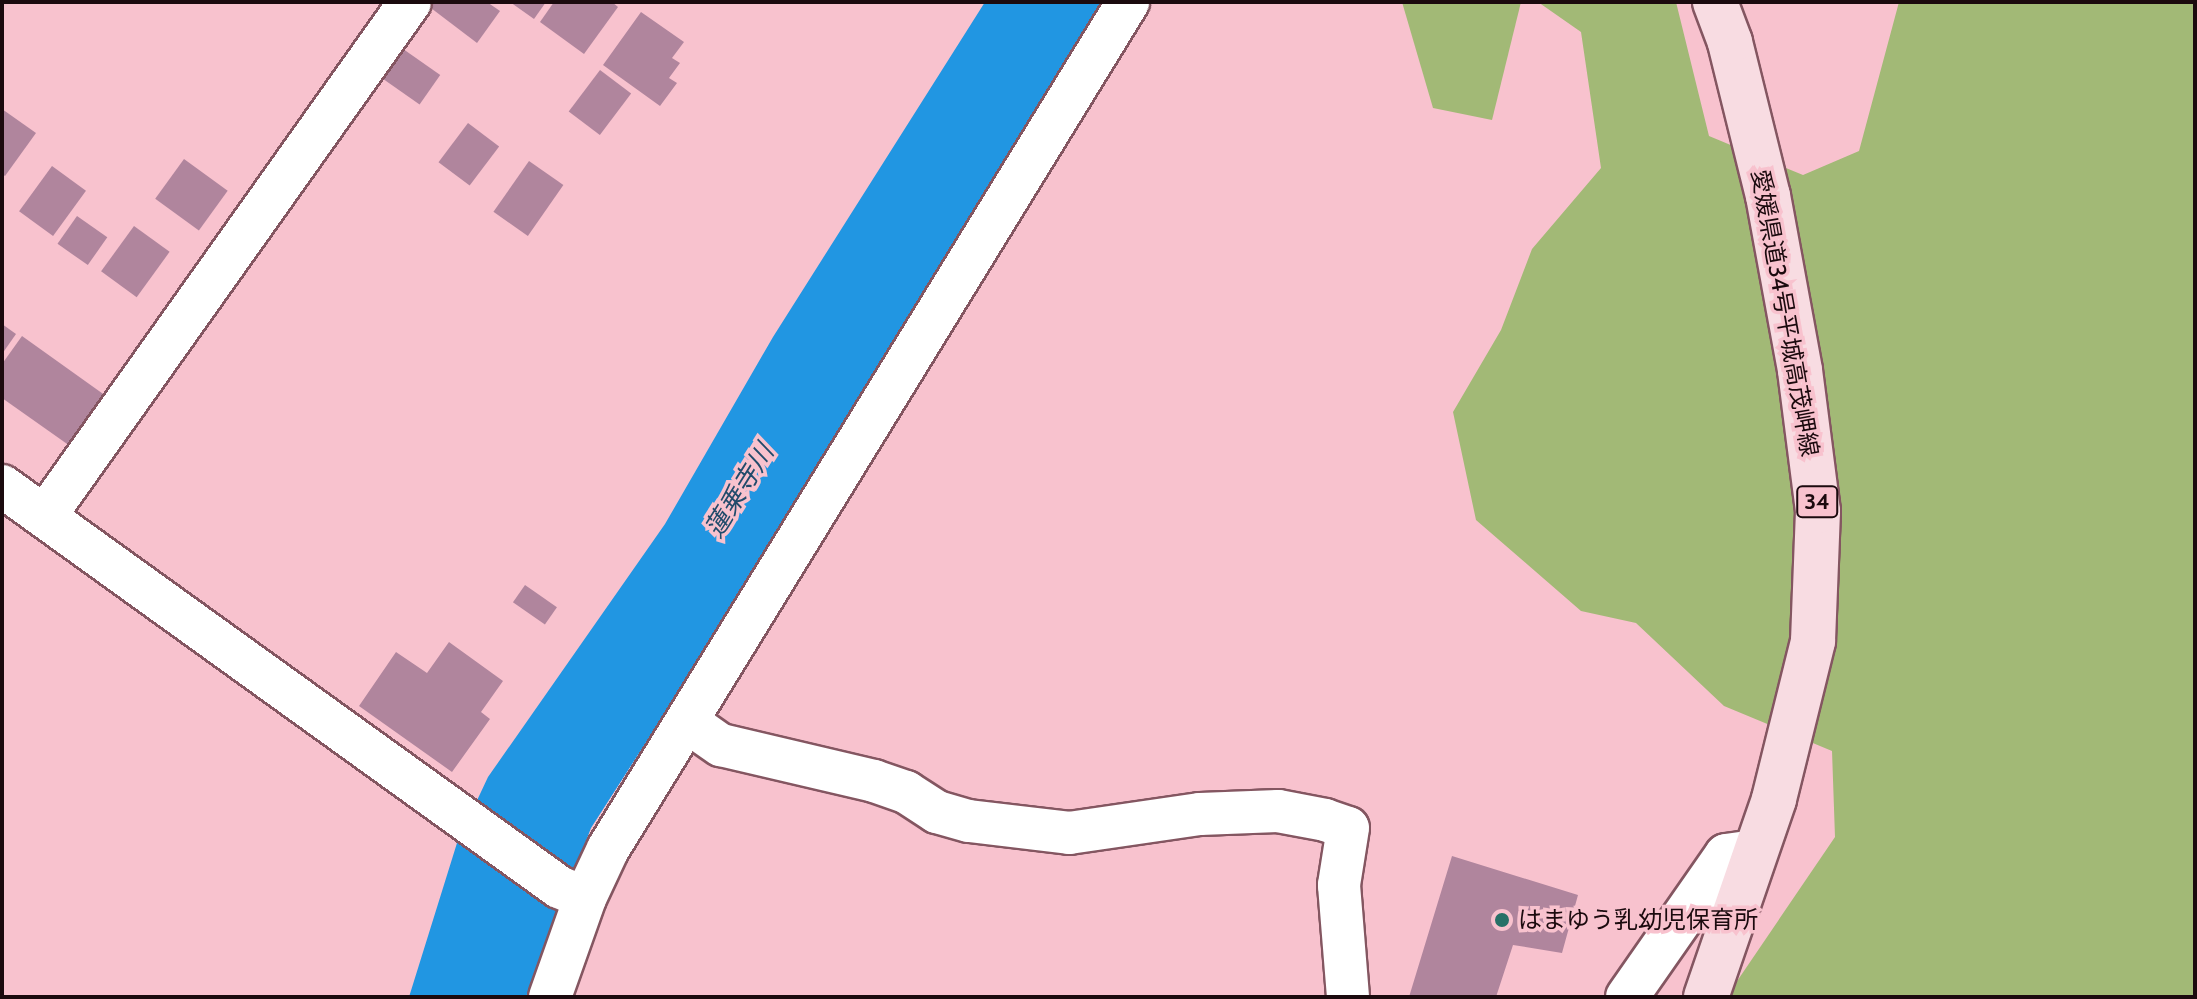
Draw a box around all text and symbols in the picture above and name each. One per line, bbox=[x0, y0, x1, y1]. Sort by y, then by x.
street label: 愛媛県道34号平城高茂岬線 bbox=[1746, 167, 1824, 459]
water label: 蓮乗寺川 bbox=[699, 439, 781, 543]
road number: 34 bbox=[1795, 484, 1839, 520]
place label: はまゆう乳幼児保育所 bbox=[1518, 906, 1758, 934]
marker: はまゆう乳幼児保育所 bbox=[1493, 911, 1511, 929]

